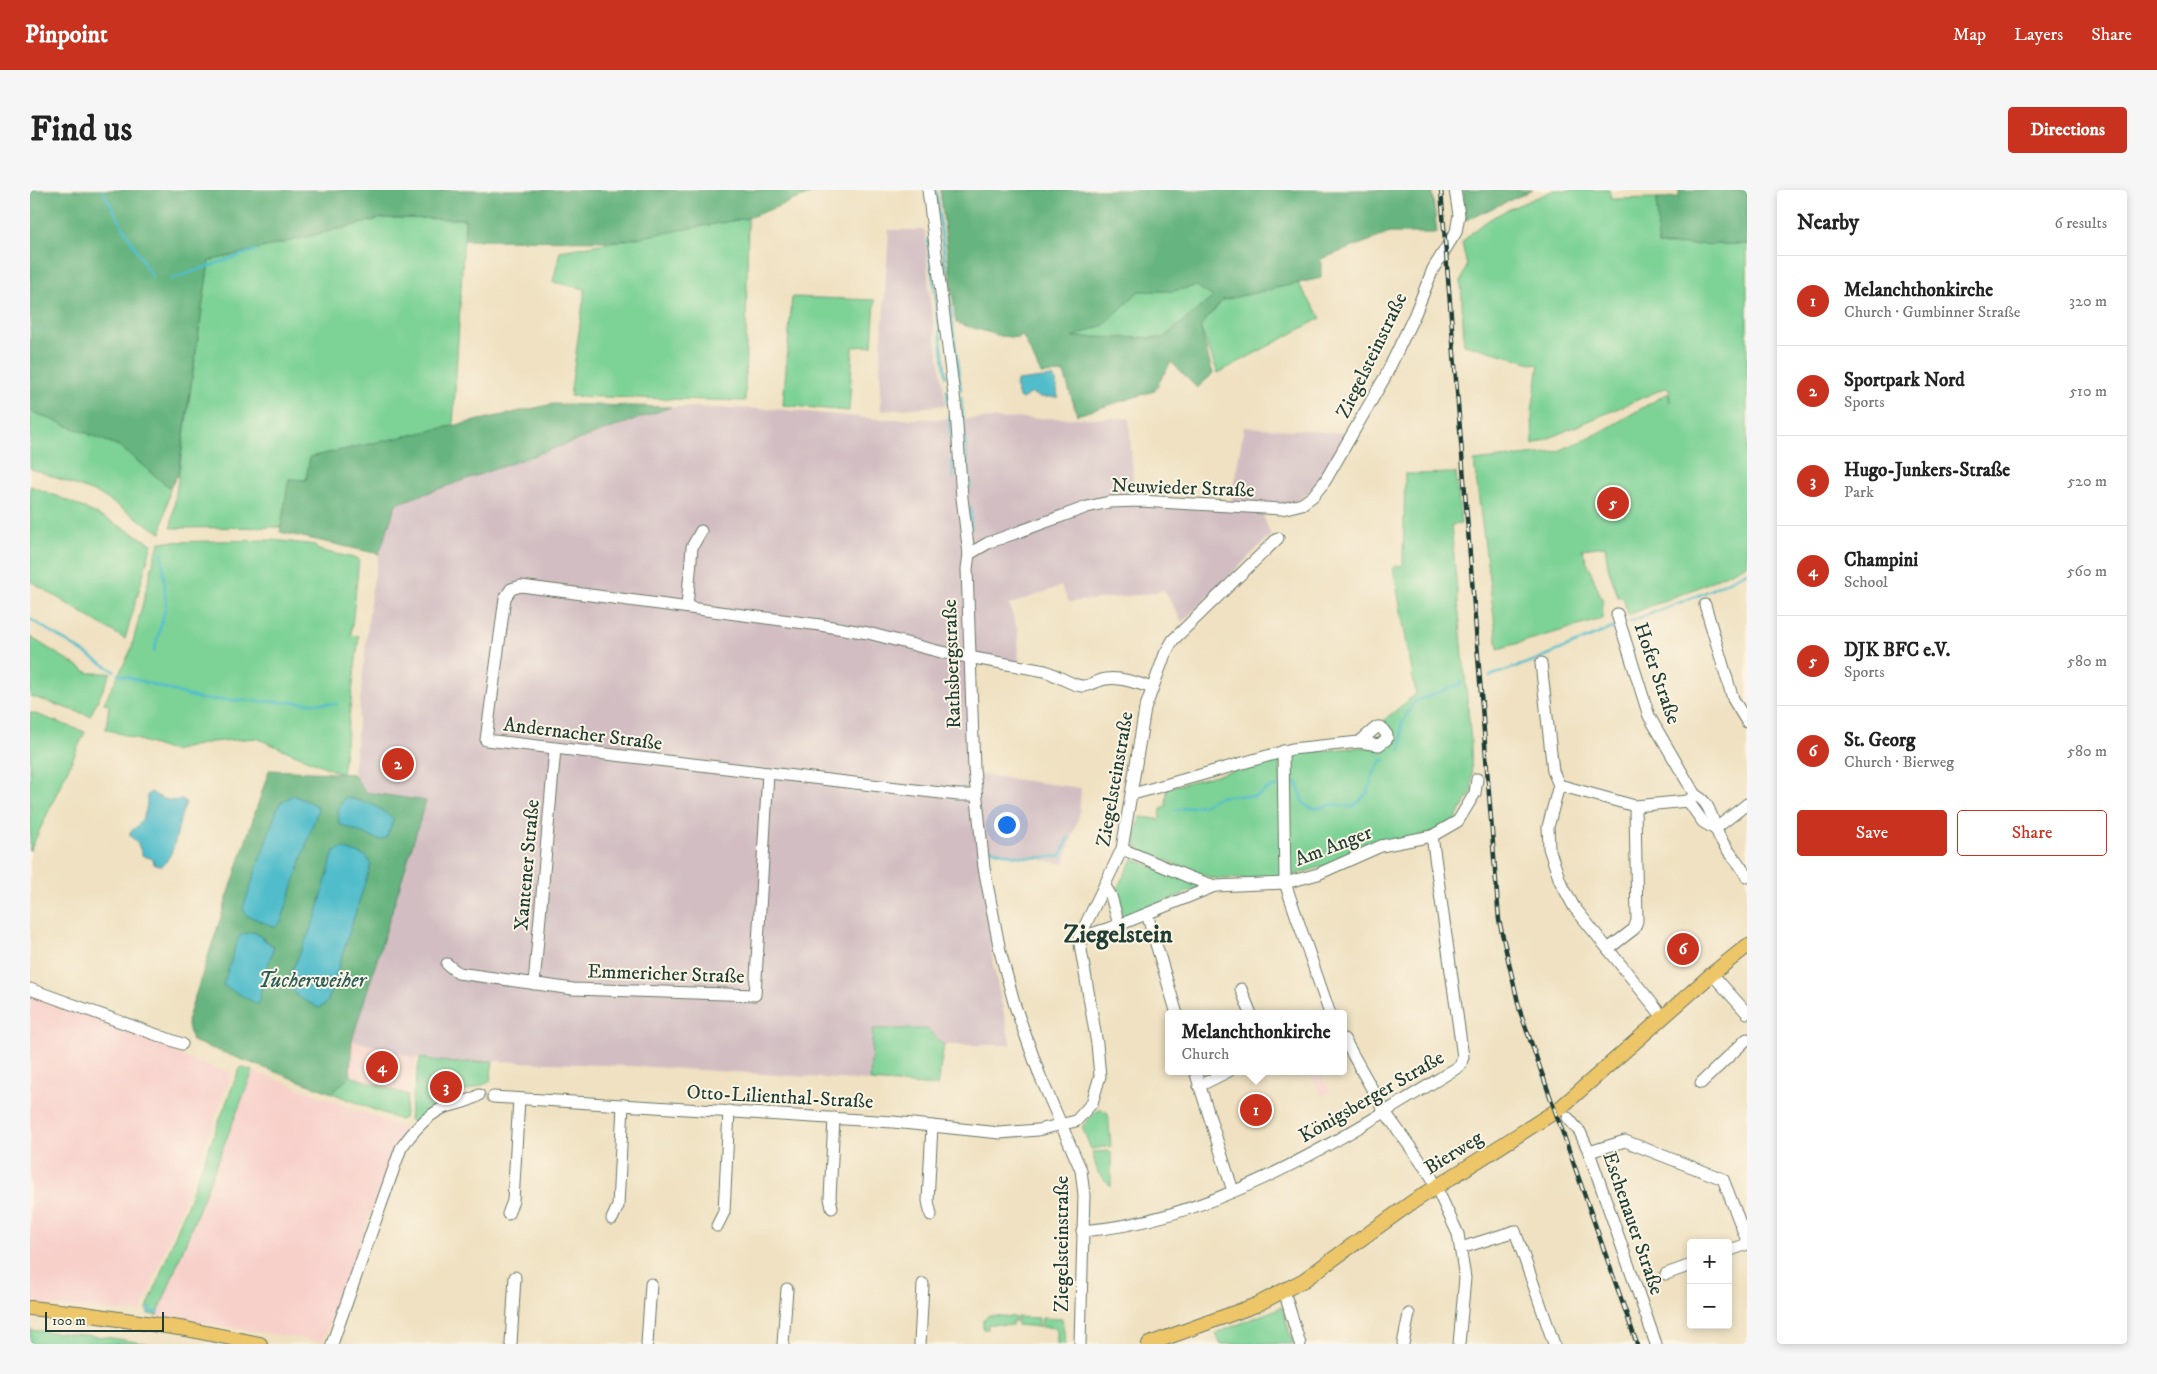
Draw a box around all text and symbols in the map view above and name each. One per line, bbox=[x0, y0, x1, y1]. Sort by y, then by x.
text: Pinpoint bbox=[25, 20, 108, 50]
text: Map bbox=[1953, 24, 1986, 46]
text: Layers bbox=[2014, 24, 2063, 46]
text: Share bbox=[2091, 24, 2132, 46]
button: Directions bbox=[2008, 107, 2127, 153]
text: Find us bbox=[30, 108, 132, 152]
text: Nearby bbox=[1797, 210, 1859, 236]
text: 6 results bbox=[2054, 213, 2107, 233]
text: Melanchthonkirche bbox=[1844, 279, 1993, 302]
street label: Ziegelsteinstraße bbox=[1331, 289, 1414, 423]
text: 1 bbox=[1810, 291, 1816, 311]
text: 320 m bbox=[2069, 291, 2107, 311]
text: Church · Gumbinner Straße bbox=[1844, 302, 2020, 322]
text: Sportpark Nord bbox=[1844, 369, 1965, 392]
text: 2 bbox=[1809, 381, 1817, 401]
text: 510 m bbox=[2069, 381, 2107, 401]
text: Sports bbox=[1844, 392, 1885, 412]
text: Hugo-Junkers-Straße bbox=[1844, 459, 2010, 482]
text: 3 bbox=[1810, 471, 1816, 491]
text: 520 m bbox=[2067, 471, 2107, 491]
street label: Neuwieder Straße bbox=[1111, 474, 1255, 503]
text: Park bbox=[1844, 482, 1874, 502]
pin: 5 bbox=[1597, 484, 1629, 522]
text: Champini bbox=[1844, 549, 1918, 572]
text: 4 bbox=[1808, 561, 1818, 581]
text: 560 m bbox=[2067, 561, 2107, 581]
text: School bbox=[1844, 572, 1888, 592]
street label: Rathsbergstraße bbox=[938, 599, 967, 729]
street label: Hofer Straße bbox=[1628, 619, 1686, 728]
text: DJK BFC e.V. bbox=[1844, 639, 1950, 662]
text: 5 bbox=[1809, 651, 1817, 671]
text: 580 m bbox=[2067, 651, 2107, 671]
text: Sports bbox=[1844, 662, 1885, 682]
street label: Ziegelsteinstraße bbox=[1091, 710, 1140, 849]
street label: Andernacher Straße bbox=[502, 712, 664, 757]
text: St. Georg bbox=[1844, 729, 1915, 752]
text: 6 bbox=[1809, 741, 1817, 761]
text: 580 m bbox=[2067, 741, 2107, 761]
pin: 2 bbox=[382, 745, 414, 783]
text: Church · Bierweg bbox=[1844, 752, 1954, 772]
street label: Xantener Straße bbox=[509, 798, 546, 932]
button: Save bbox=[1797, 810, 1947, 856]
button: Share bbox=[1957, 810, 2107, 856]
your location bbox=[994, 812, 1020, 838]
street label: Am Anger bbox=[1291, 820, 1376, 873]
district label: Ziegelstein bbox=[1063, 919, 1173, 950]
pin: 6 bbox=[1667, 930, 1699, 968]
street label: Emmericher Straße bbox=[587, 959, 745, 990]
water label: Tucherweiher bbox=[258, 968, 367, 994]
popup bbox=[1165, 1010, 1347, 1075]
text: Melanchthonkirche bbox=[1181, 1021, 1331, 1044]
text: Church bbox=[1181, 1044, 1229, 1064]
street label: Königsberger Straße bbox=[1295, 1046, 1449, 1149]
pin: 4 bbox=[366, 1048, 398, 1086]
pin: 3 bbox=[430, 1068, 462, 1106]
street label: Otto-Lilienthal-Straße bbox=[686, 1080, 874, 1115]
pin: 1 bbox=[1240, 1091, 1272, 1129]
street label: Bierweg bbox=[1420, 1125, 1488, 1181]
street label: Eschenauer Straße bbox=[1596, 1149, 1669, 1298]
street label: Ziegelsteinstraße bbox=[1050, 1176, 1075, 1312]
map controls bbox=[1687, 1239, 1732, 1329]
button: + bbox=[1687, 1239, 1732, 1284]
button: − bbox=[1687, 1284, 1732, 1329]
scale bar bbox=[45, 1309, 164, 1332]
text: 100 m bbox=[52, 1312, 86, 1330]

